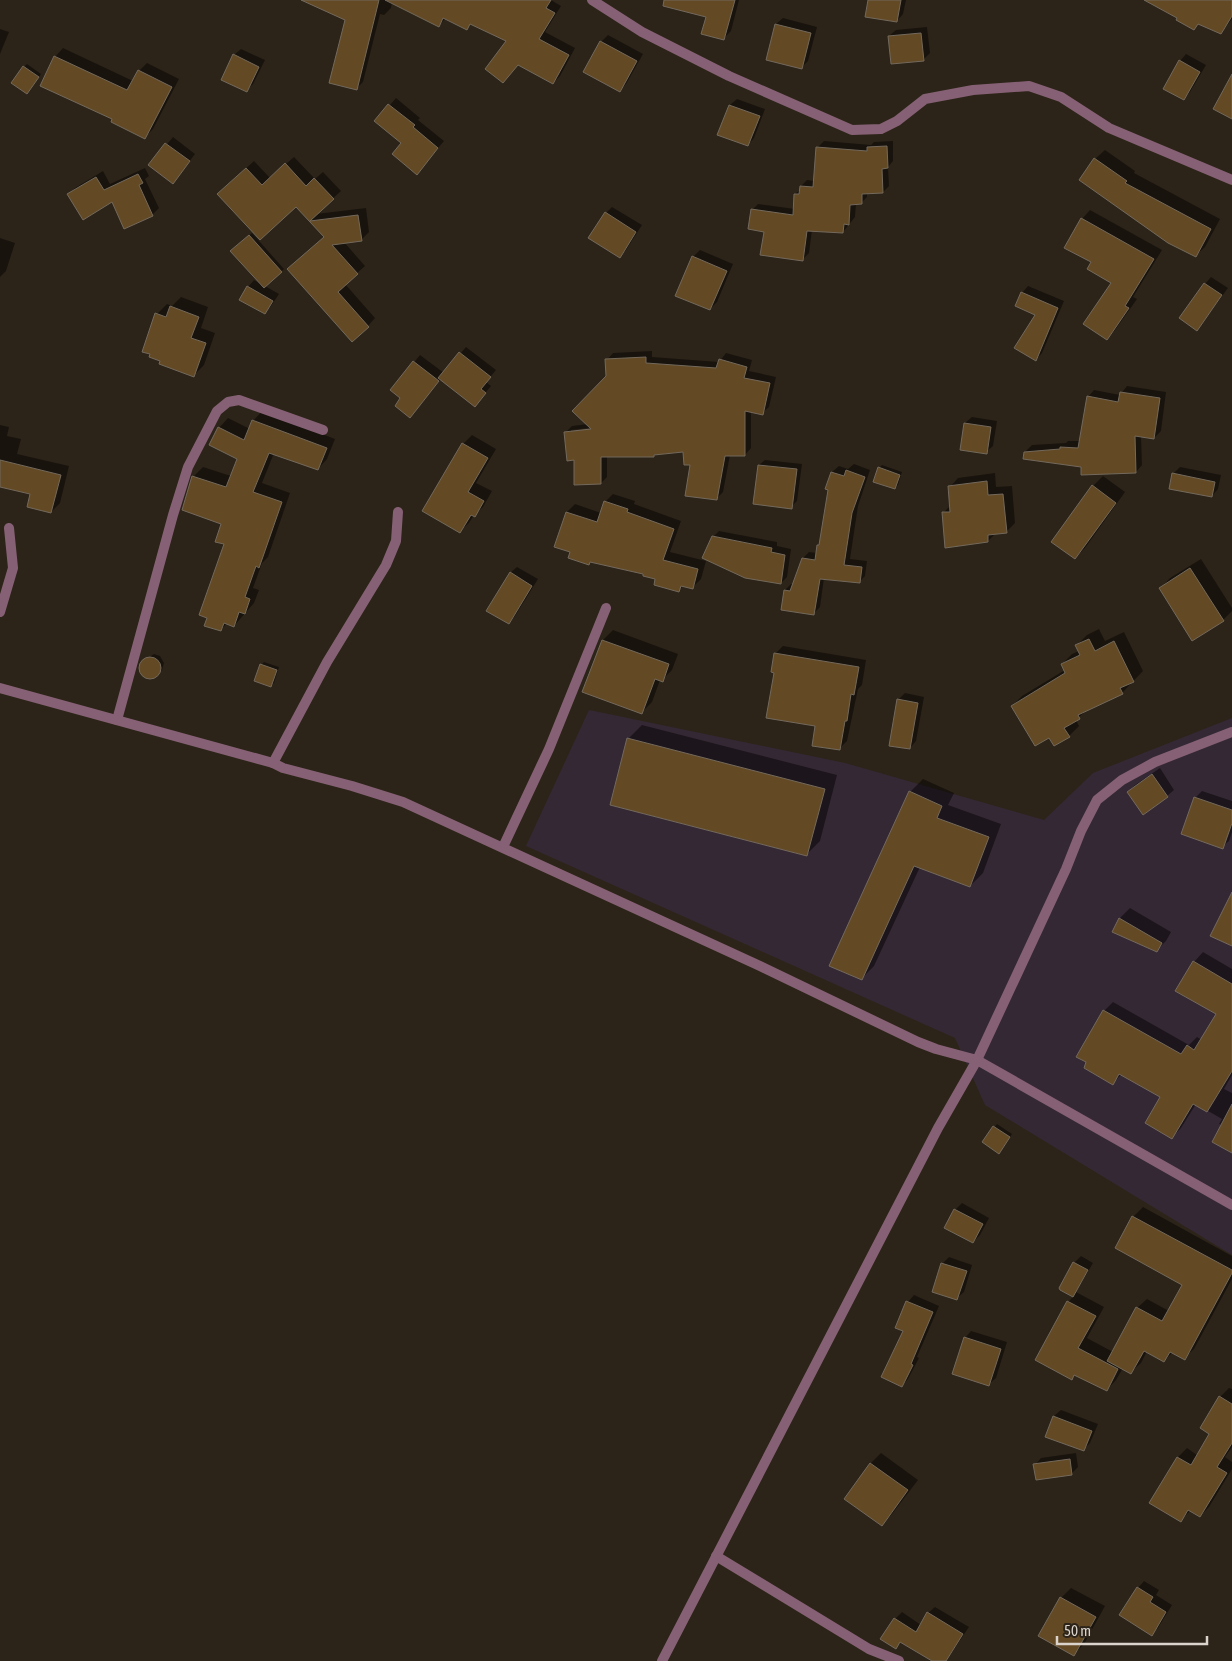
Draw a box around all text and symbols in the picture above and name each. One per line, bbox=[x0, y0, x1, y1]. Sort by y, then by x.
scale bar bbox=[1057, 1614, 1207, 1646]
text: 50 m bbox=[1064, 1622, 1091, 1639]

